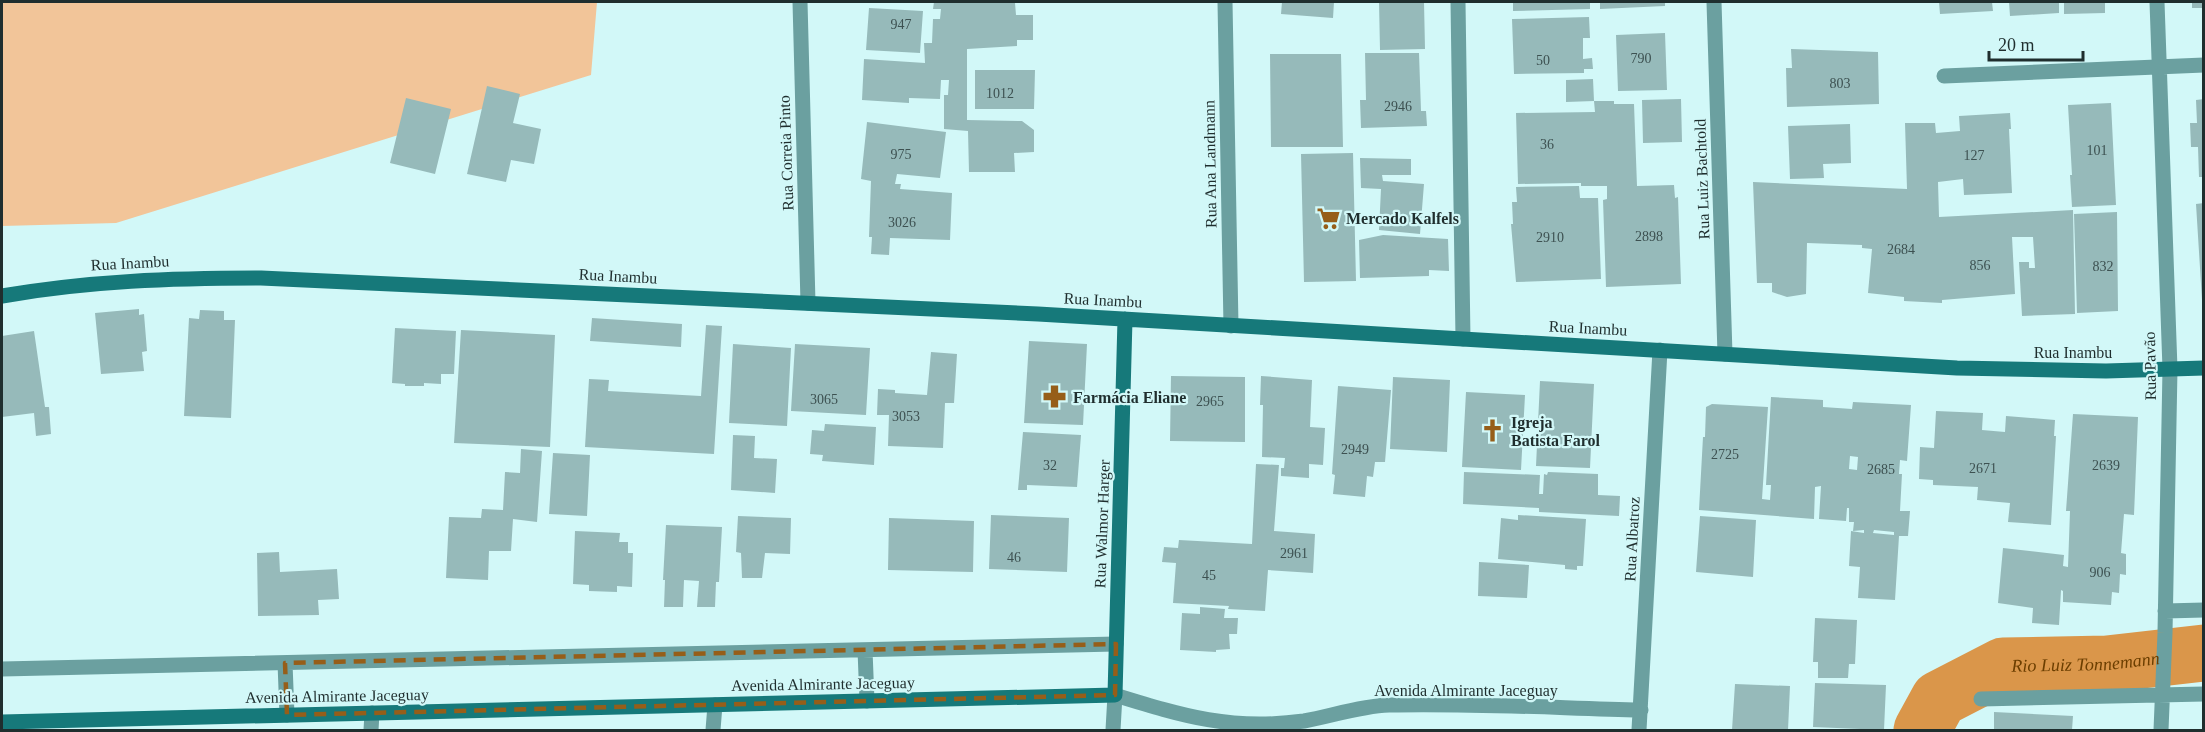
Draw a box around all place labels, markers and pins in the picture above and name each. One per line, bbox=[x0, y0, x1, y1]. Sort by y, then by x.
supermarket icon: Mercado Kalfels bbox=[1315, 205, 1341, 231]
place label: Mercado Kalfels bbox=[1346, 210, 1459, 227]
pharmacy icon: Farmácia Eliane bbox=[1042, 384, 1068, 410]
place label: Farmácia Eliane bbox=[1073, 389, 1186, 406]
place label: Igreja Batista Farol bbox=[1511, 414, 1601, 449]
church icon: Igreja Batista Farol bbox=[1480, 418, 1506, 444]

